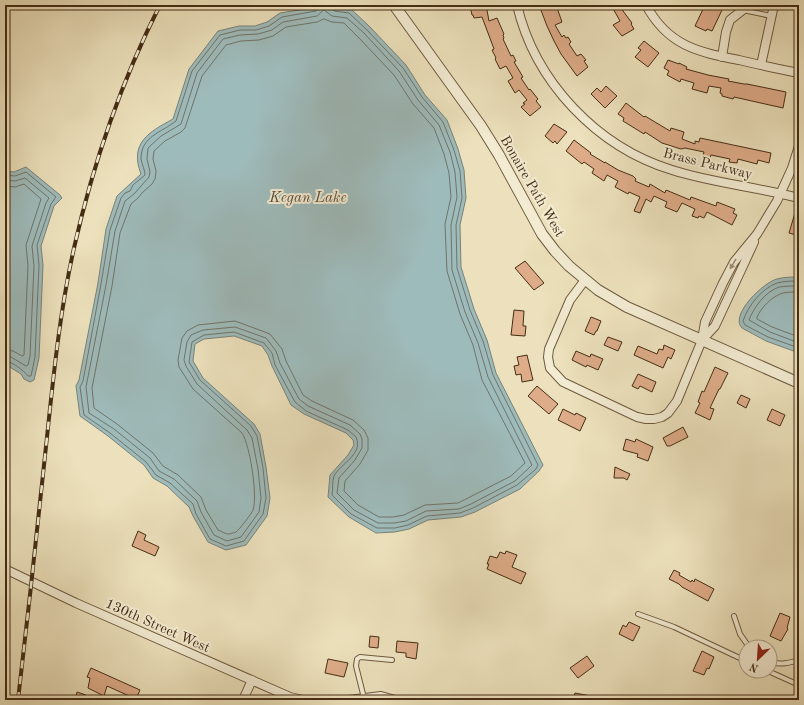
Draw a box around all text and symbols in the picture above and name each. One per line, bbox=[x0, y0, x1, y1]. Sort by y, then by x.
street label: Bonaire Path West bbox=[498, 134, 567, 240]
street label: Brass Parkway bbox=[662, 146, 755, 182]
water label: Kegan Lake bbox=[268, 191, 347, 206]
one-way arrow bbox=[729, 259, 736, 270]
street label: 130th Street West bbox=[103, 597, 212, 655]
north arrow bbox=[738, 639, 778, 679]
text: N bbox=[748, 660, 761, 673]

